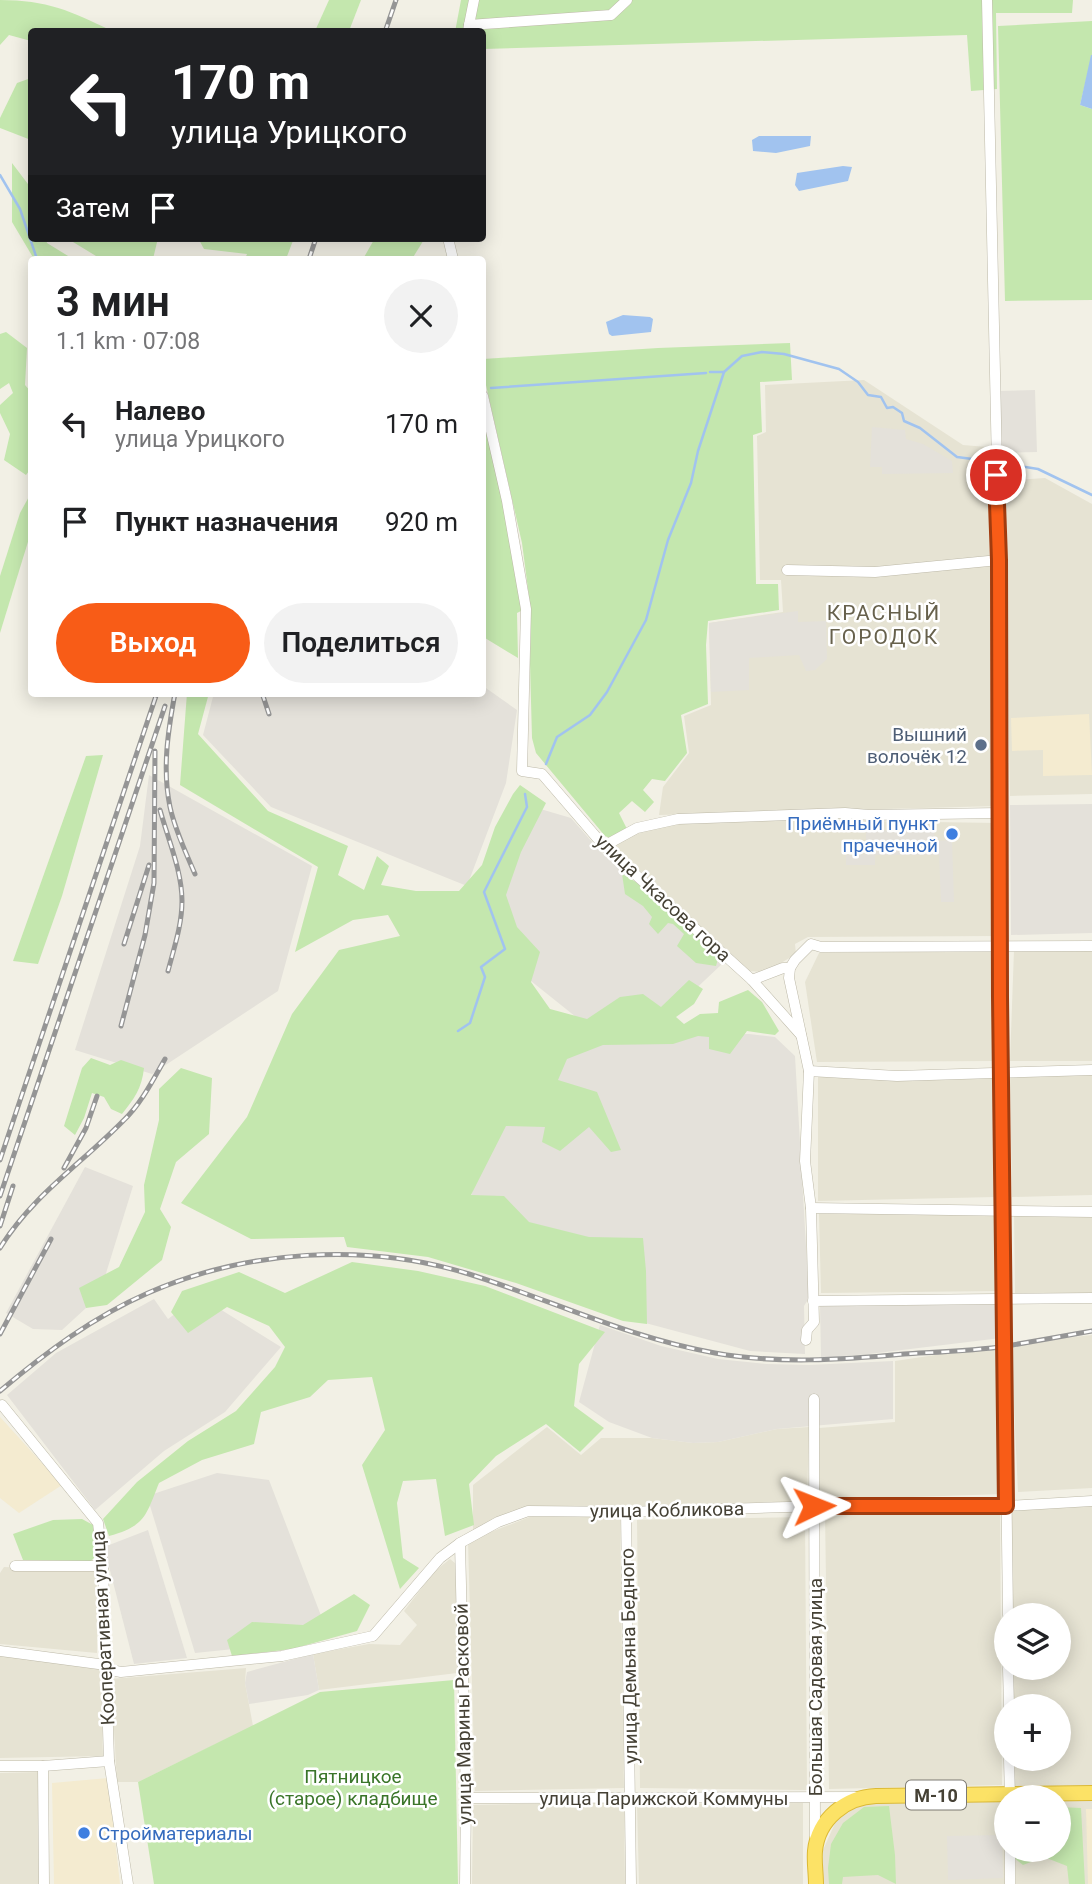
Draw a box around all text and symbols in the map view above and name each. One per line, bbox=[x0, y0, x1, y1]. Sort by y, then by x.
text: 170 m bbox=[171, 54, 310, 111]
icon: left bbox=[56, 56, 147, 147]
text: улица Урицкого bbox=[171, 113, 407, 151]
icon: arrive bbox=[144, 189, 182, 227]
text: Затем bbox=[56, 193, 130, 223]
text: 3 мин bbox=[56, 277, 170, 326]
button: close bbox=[384, 279, 458, 353]
text: 1.1 km · 07:08 bbox=[56, 328, 200, 355]
text: Налево bbox=[115, 396, 205, 426]
icon: left bbox=[56, 405, 94, 443]
text: 170 m bbox=[385, 409, 458, 439]
text: улица Урицкого bbox=[115, 426, 285, 453]
pin bbox=[966, 445, 1026, 505]
icon: arrive bbox=[977, 456, 1015, 494]
icon: arrive bbox=[56, 503, 94, 541]
text: Пункт назначения bbox=[115, 507, 339, 537]
text: 920 m bbox=[385, 507, 458, 537]
district label: КРАСНЫЙ ГОРОДОК bbox=[827, 601, 941, 649]
button: Выход bbox=[56, 603, 250, 683]
button: Поделиться bbox=[264, 603, 458, 683]
place label: Вышний волочёк 12 bbox=[867, 723, 967, 768]
marker: Вышний волочёк 12 bbox=[973, 737, 989, 753]
place label: Приёмный пункт прачечной bbox=[787, 812, 938, 857]
marker: Приёмный пункт прачечной bbox=[944, 826, 960, 842]
street label: улица Чкасова гора bbox=[591, 829, 735, 967]
position arrow bbox=[777, 1469, 851, 1543]
street label: улица Кобликова bbox=[590, 1497, 744, 1523]
street label: Кооперативная улица bbox=[86, 1530, 120, 1726]
street label: улица Демьяна Бедного bbox=[616, 1548, 642, 1764]
street label: Большая Садовая улица bbox=[804, 1578, 827, 1796]
street label: улица Марины Расковой bbox=[450, 1603, 476, 1825]
map controls bbox=[994, 1603, 1071, 1862]
button: layers bbox=[994, 1603, 1071, 1680]
button: + bbox=[994, 1694, 1071, 1771]
park label: Пятницкое (старое) кладбище bbox=[269, 1765, 437, 1810]
road number: М-10 bbox=[906, 1780, 966, 1810]
button: − bbox=[994, 1785, 1071, 1862]
street label: улица Парижской Коммуны bbox=[540, 1787, 788, 1810]
place label: Стройматериалы bbox=[98, 1822, 252, 1845]
marker: Стройматериалы bbox=[76, 1825, 92, 1841]

